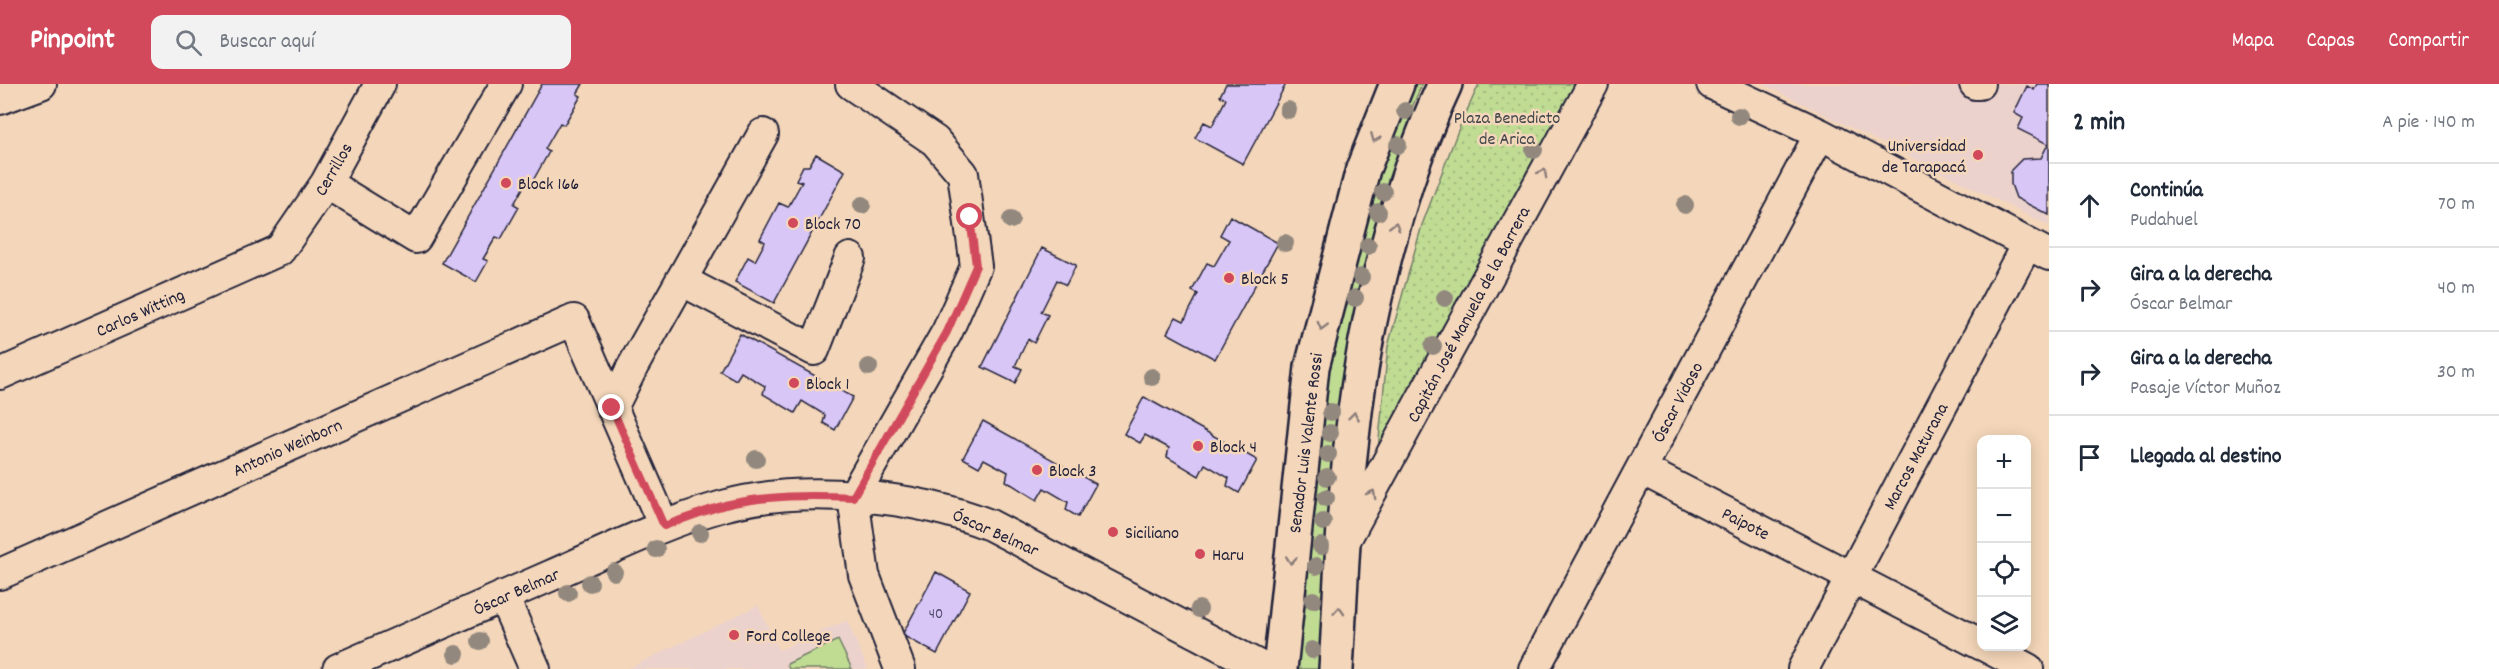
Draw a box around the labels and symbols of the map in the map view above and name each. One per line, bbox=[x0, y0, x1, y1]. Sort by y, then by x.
park label: Plaza Benedicto de Arica bbox=[1454, 107, 1560, 153]
one-way arrow bbox=[1370, 132, 1382, 143]
place label: Universidad de Tarapacá bbox=[1882, 135, 1966, 181]
street label: Cerrillos bbox=[310, 139, 360, 201]
marker: Universidad de Tarapacá bbox=[1971, 148, 1985, 162]
one-way arrow bbox=[1536, 169, 1547, 180]
place label: Block 166 bbox=[518, 173, 579, 198]
marker: Block 166 bbox=[499, 176, 513, 190]
street label: Capitán José Manuela de la Barrera bbox=[1402, 202, 1538, 428]
route start bbox=[956, 203, 982, 229]
place label: Block 70 bbox=[805, 213, 861, 238]
marker: Block 70 bbox=[786, 216, 800, 230]
one-way arrow bbox=[1388, 221, 1400, 232]
place label: Block 5 bbox=[1241, 268, 1289, 293]
marker: Block 5 bbox=[1222, 271, 1236, 285]
street label: Carlos Witting bbox=[93, 284, 189, 345]
one-way arrow bbox=[1317, 321, 1330, 331]
street label: Senador Luis Valente Rossi bbox=[1284, 352, 1331, 535]
street label: Óscar Vidoso bbox=[1648, 359, 1711, 448]
place label: Block 1 bbox=[806, 373, 850, 398]
marker: Block 1 bbox=[787, 376, 801, 390]
route end bbox=[598, 394, 624, 420]
street label: Marcos Maturana bbox=[1878, 399, 1956, 515]
one-way arrow bbox=[1348, 412, 1360, 421]
street label: Antonio Weinborn bbox=[229, 414, 347, 485]
place label: Block 4 bbox=[1210, 436, 1257, 461]
marker: Block 4 bbox=[1191, 439, 1205, 453]
place label: Block 3 bbox=[1049, 460, 1097, 485]
marker: Block 3 bbox=[1030, 463, 1044, 477]
one-way arrow bbox=[1365, 489, 1376, 500]
street label: Paipote bbox=[1717, 503, 1773, 548]
street label: Óscar Belmar bbox=[948, 504, 1042, 565]
place label: Siciliano bbox=[1125, 522, 1179, 547]
marker: Siciliano bbox=[1106, 525, 1120, 539]
place label: Haru bbox=[1212, 544, 1244, 569]
marker: Haru bbox=[1193, 547, 1207, 561]
one-way arrow bbox=[1285, 556, 1297, 565]
street label: Óscar Belmar bbox=[470, 563, 564, 623]
house number: 40 bbox=[929, 604, 943, 626]
one-way arrow bbox=[1332, 606, 1345, 615]
place label: Ford College bbox=[746, 625, 831, 650]
marker: Ford College bbox=[727, 628, 741, 642]

